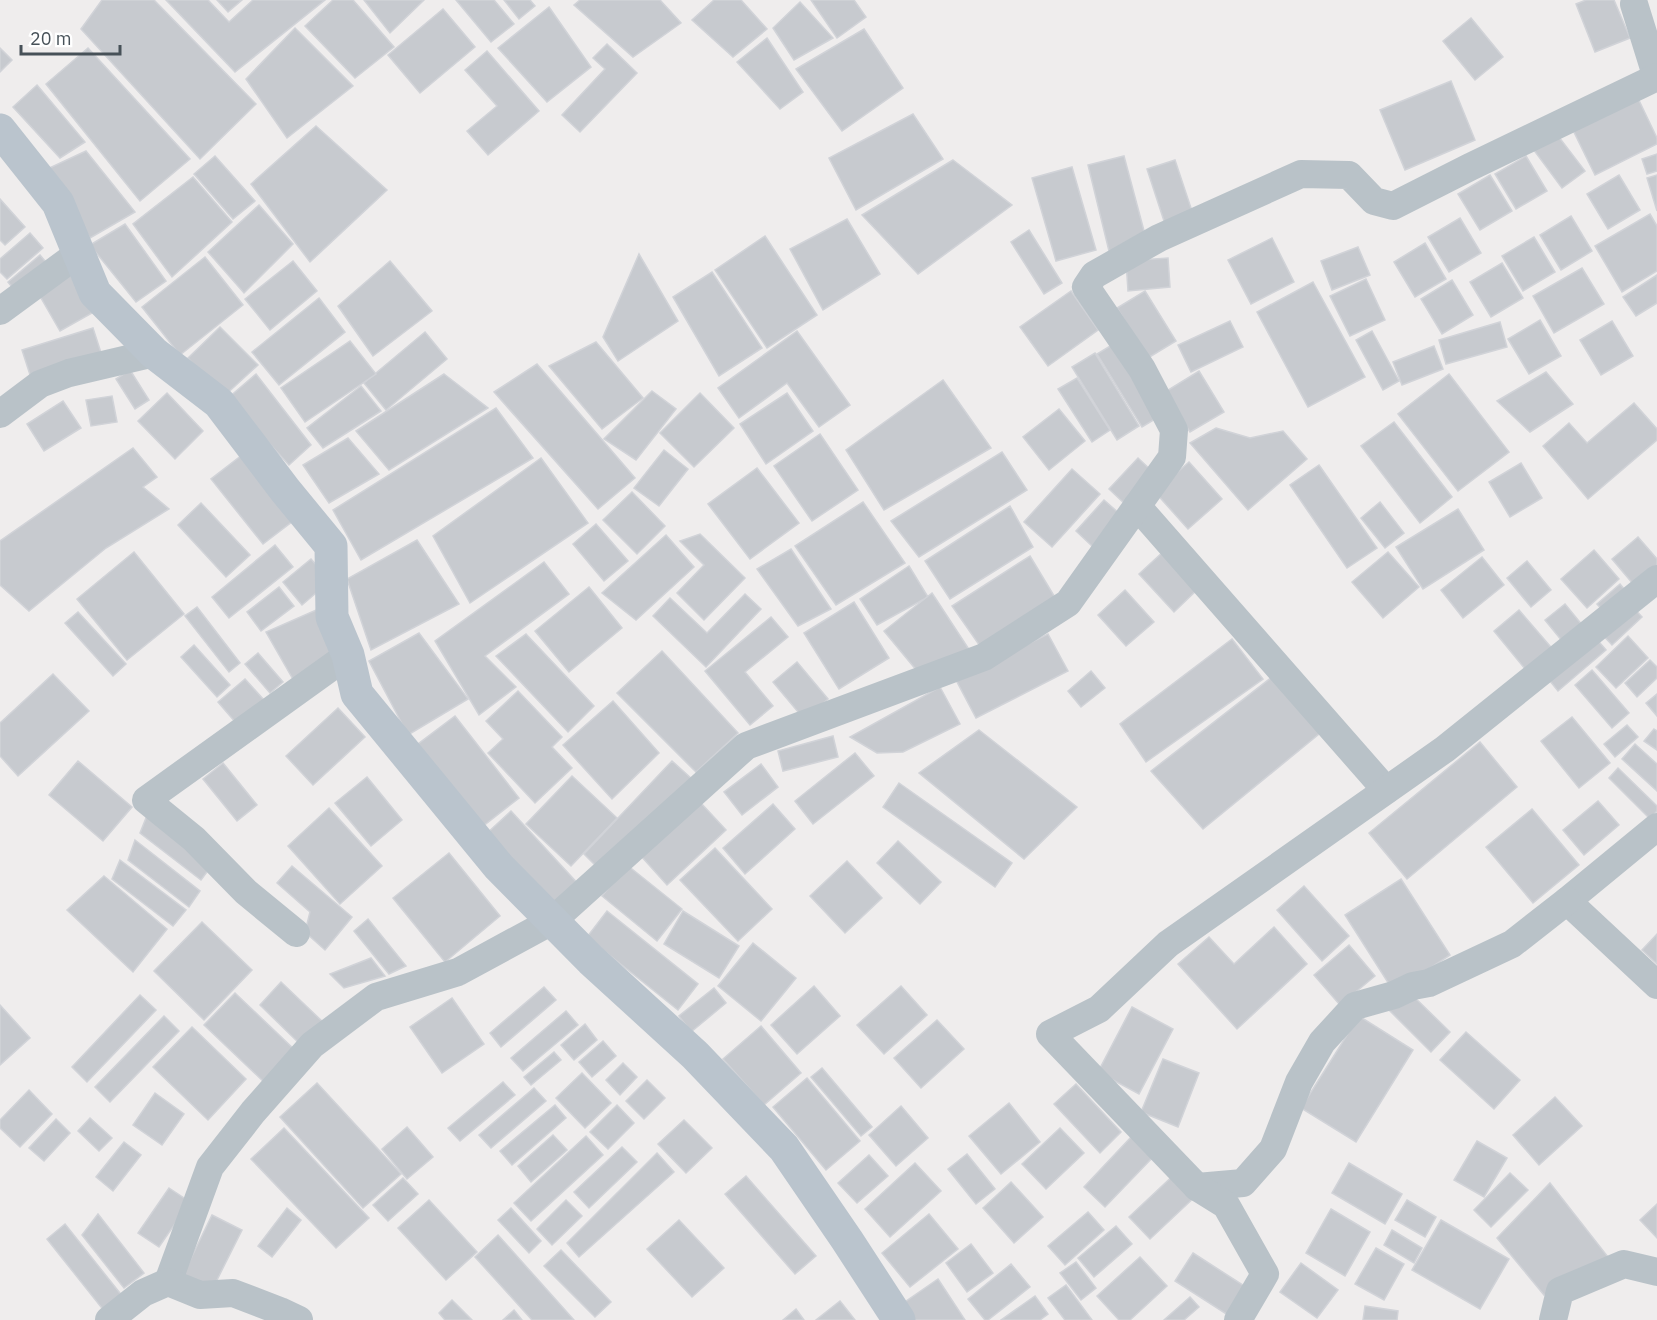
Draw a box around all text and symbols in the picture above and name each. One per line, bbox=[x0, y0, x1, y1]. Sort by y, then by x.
scale bar bbox=[21, 18, 120, 56]
text: 20 m bbox=[30, 27, 72, 50]

